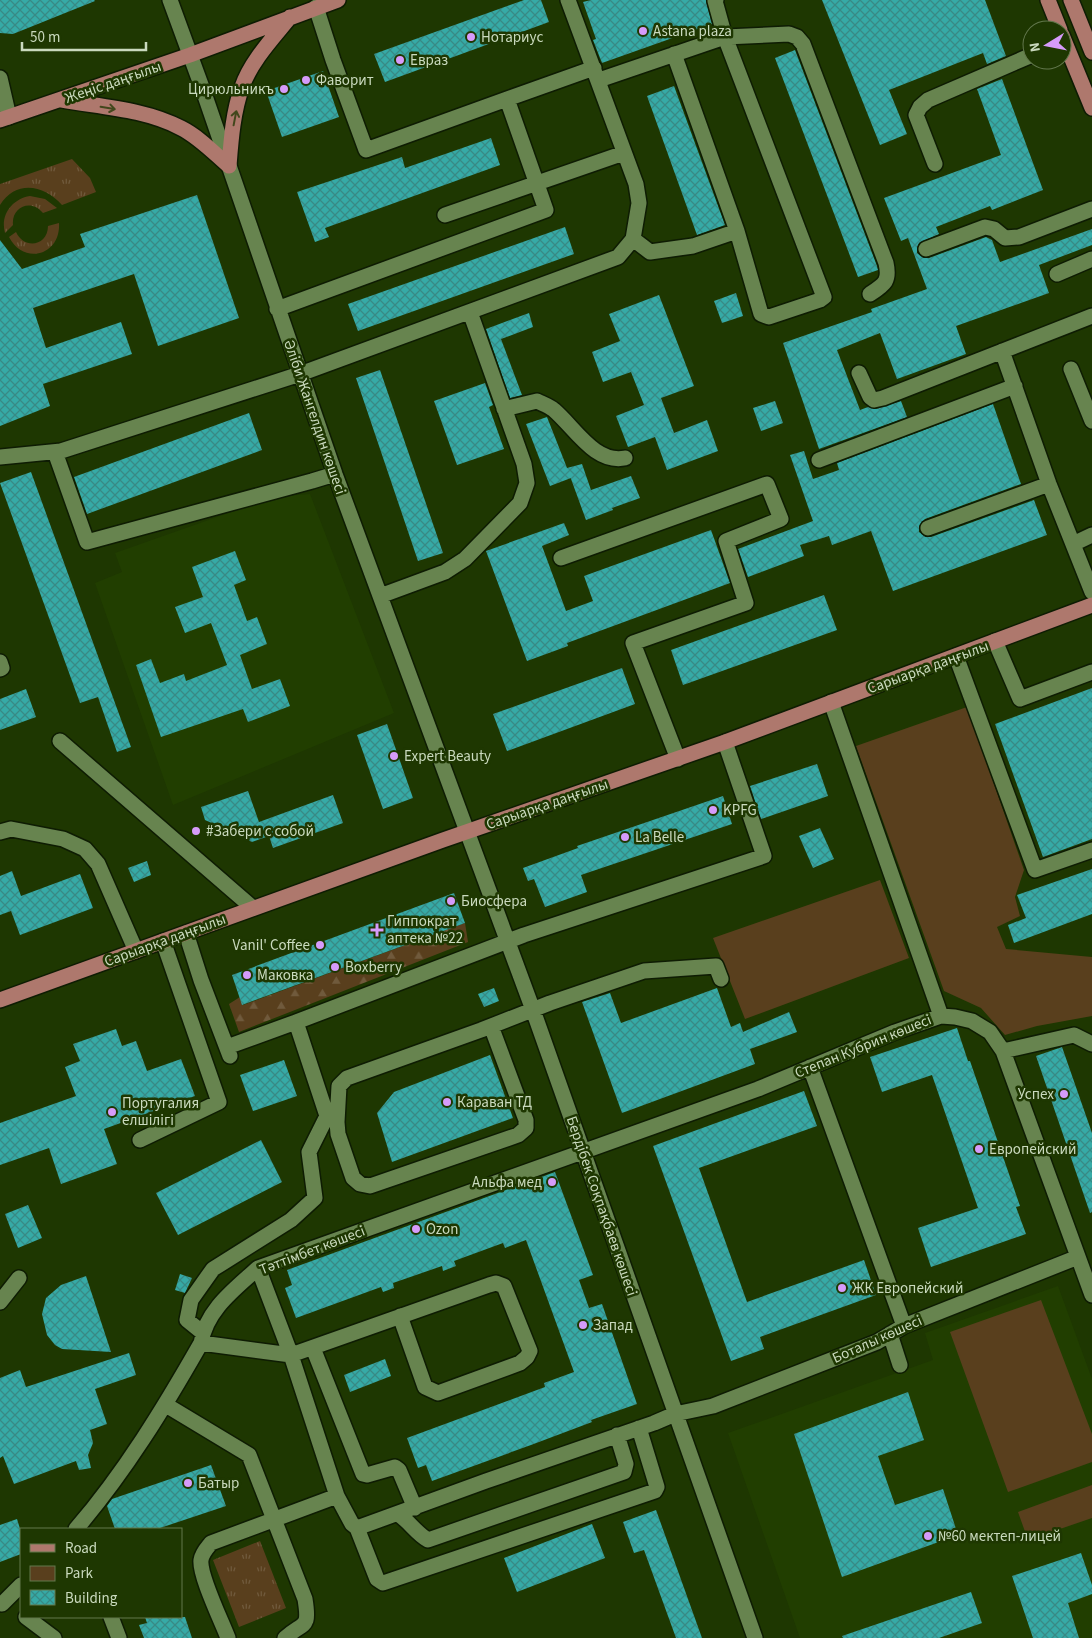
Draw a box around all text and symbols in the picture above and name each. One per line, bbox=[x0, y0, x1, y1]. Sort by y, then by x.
scale bar bbox=[22, 20, 146, 52]
north arrow bbox=[1022, 20, 1072, 70]
place label: Astana plaza bbox=[653, 21, 732, 42]
marker: Astana plaza bbox=[637, 25, 649, 37]
text: 50 m bbox=[30, 27, 60, 48]
place label: Нотариус bbox=[481, 27, 544, 48]
marker: Нотариус bbox=[465, 31, 477, 43]
text: N bbox=[1025, 41, 1046, 53]
place label: Евраз bbox=[410, 50, 448, 71]
marker: Евраз bbox=[394, 54, 406, 66]
street label: Жеңіс даңғылы bbox=[62, 56, 164, 109]
place label: Фаворит bbox=[316, 70, 374, 91]
marker: Фаворит bbox=[300, 74, 312, 86]
place label: Цирюльникъ bbox=[188, 79, 274, 100]
marker: Цирюльникъ bbox=[278, 83, 290, 95]
one-way arrow bbox=[100, 103, 116, 113]
one-way arrow bbox=[230, 110, 240, 126]
street label: Әліби Жангелдин көшесі bbox=[278, 337, 351, 498]
street label: Сарыарқа даңғылы bbox=[864, 636, 992, 699]
place label: Expert Beauty bbox=[404, 746, 491, 767]
marker: Expert Beauty bbox=[388, 750, 400, 762]
street label: Сарыарқа даңғылы bbox=[483, 774, 611, 835]
place label: KPFG bbox=[723, 800, 757, 821]
marker: KPFG bbox=[707, 804, 719, 816]
place label: #Забери с собой bbox=[206, 821, 314, 842]
marker: #Забери с собой bbox=[190, 825, 202, 837]
place label: La Belle bbox=[635, 827, 684, 848]
marker: La Belle bbox=[619, 831, 631, 843]
place label: Биосфера bbox=[461, 891, 527, 912]
marker: Биосфера bbox=[445, 895, 457, 907]
street label: Сарыарқа даңғылы bbox=[101, 909, 229, 972]
place label: Гиппократ аптека №22 bbox=[387, 911, 463, 949]
marker: Гиппократ аптека №22 bbox=[371, 924, 383, 936]
place label: Vanil' Coffee bbox=[233, 935, 310, 956]
marker: Vanil' Coffee bbox=[314, 939, 326, 951]
place label: Boxberry bbox=[345, 957, 402, 978]
marker: Boxberry bbox=[329, 961, 341, 973]
place label: Маковка bbox=[257, 965, 313, 986]
marker: Маковка bbox=[241, 969, 253, 981]
street label: Степан Кубрин көшесі bbox=[792, 1009, 935, 1084]
place label: Успех bbox=[1018, 1084, 1054, 1105]
marker: Успех bbox=[1058, 1088, 1070, 1100]
place label: Караван ТД bbox=[457, 1092, 533, 1113]
place label: Португалия елшілігі bbox=[122, 1093, 199, 1131]
marker: Караван ТД bbox=[441, 1096, 453, 1108]
marker: Португалия елшілігі bbox=[106, 1106, 118, 1118]
street label: Бердібек Соқпақбаев көшесі bbox=[561, 1113, 642, 1299]
place label: Европейский bbox=[989, 1139, 1076, 1160]
marker: Европейский bbox=[973, 1143, 985, 1155]
place label: Альфа мед bbox=[472, 1172, 542, 1193]
marker: Альфа мед bbox=[546, 1176, 558, 1188]
place label: Ozon bbox=[426, 1219, 458, 1240]
street label: Тәттімбет көшесі bbox=[256, 1221, 368, 1280]
marker: Ozon bbox=[410, 1223, 422, 1235]
place label: ЖК Европейский bbox=[852, 1278, 964, 1299]
marker: ЖК Европейский bbox=[836, 1282, 848, 1294]
street label: Боталы көшесі bbox=[829, 1310, 925, 1369]
place label: Запад bbox=[593, 1315, 633, 1336]
marker: Запад bbox=[577, 1319, 589, 1331]
place label: Батыр bbox=[198, 1473, 239, 1494]
marker: Батыр bbox=[182, 1477, 194, 1489]
place label: №60 мектеп-лицей bbox=[938, 1526, 1061, 1547]
legend bbox=[20, 1528, 182, 1618]
marker: №60 мектеп-лицей bbox=[922, 1530, 934, 1542]
text: Road bbox=[65, 1538, 97, 1559]
text: Park bbox=[65, 1563, 94, 1584]
text: Building bbox=[65, 1588, 118, 1609]

